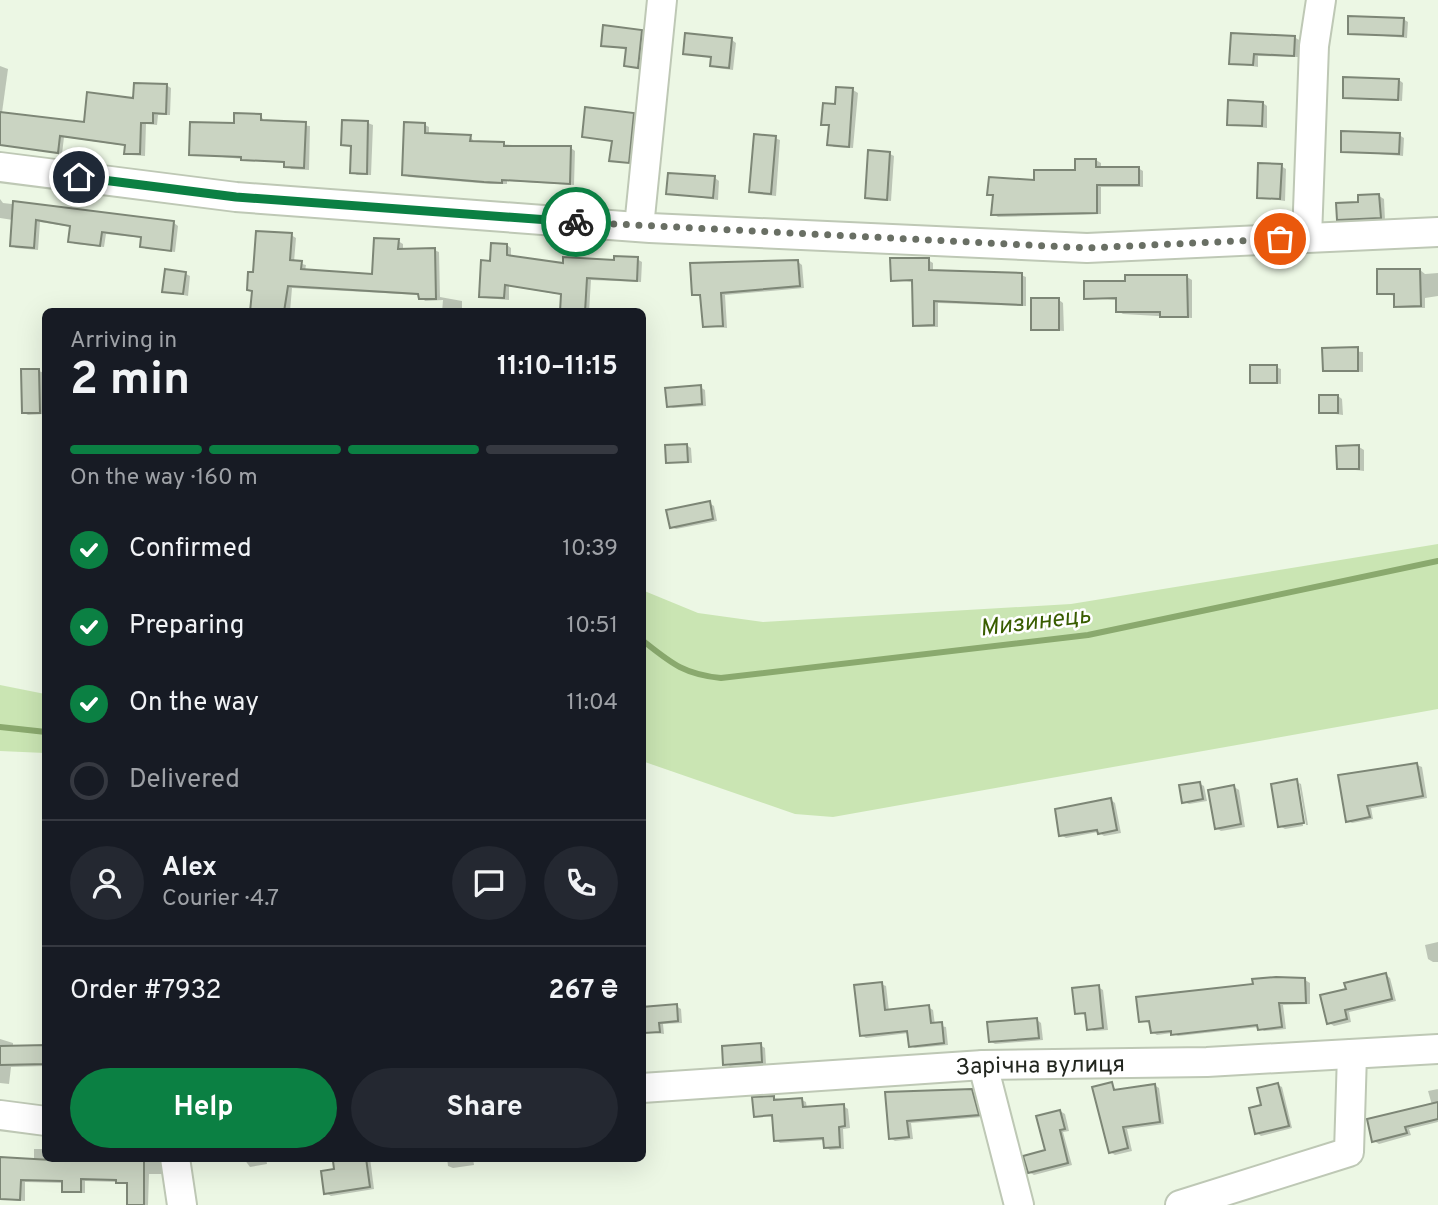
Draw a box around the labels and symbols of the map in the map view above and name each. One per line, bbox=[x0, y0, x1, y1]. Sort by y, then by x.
pin bbox=[49, 147, 109, 207]
courier bbox=[541, 187, 611, 257]
pin bbox=[1250, 209, 1310, 269]
water label: Мизинець bbox=[978, 601, 1092, 645]
street label: Зарічна вулиця bbox=[955, 1051, 1125, 1084]

